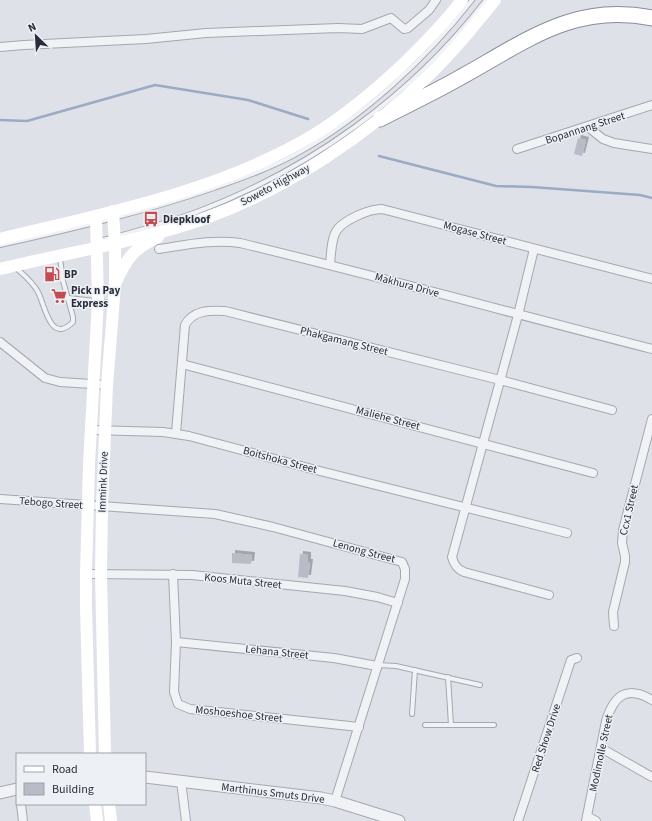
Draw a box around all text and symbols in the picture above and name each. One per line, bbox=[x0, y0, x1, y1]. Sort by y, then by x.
north arrow bbox=[16, 16, 56, 56]
text: N bbox=[25, 19, 38, 36]
street label: Bopannang Street bbox=[543, 108, 627, 148]
street label: Soweto Highway bbox=[238, 160, 312, 210]
bus stop icon: Diepkloof bbox=[142, 210, 160, 228]
place label: Diepkloof bbox=[163, 212, 211, 227]
street label: Mogase Street bbox=[442, 217, 508, 249]
fuel station icon: BP bbox=[43, 265, 61, 283]
place label: BP bbox=[64, 267, 78, 282]
street label: Makhura Drive bbox=[373, 269, 441, 301]
place label: Pick n Pay Express bbox=[71, 283, 120, 311]
supermarket icon: Pick n Pay Express bbox=[50, 287, 68, 305]
street label: Phakgamang Street bbox=[299, 323, 390, 359]
street label: Maliehe Street bbox=[354, 402, 422, 434]
street label: Boitshoka Street bbox=[241, 443, 319, 477]
street label: Immink Drive bbox=[94, 451, 112, 513]
street label: Ccx1 Street bbox=[616, 483, 642, 537]
street label: Tebogo Street bbox=[19, 493, 84, 513]
street label: Lenong Street bbox=[331, 535, 397, 567]
street label: Koos Muta Street bbox=[204, 569, 283, 593]
street label: Lehana Street bbox=[245, 641, 310, 663]
street label: Red Show Drive bbox=[528, 701, 564, 774]
street label: Moshoeshoe Street bbox=[195, 702, 284, 726]
street label: Modimolle Street bbox=[585, 713, 617, 793]
legend bbox=[16, 753, 146, 805]
text: Road bbox=[52, 761, 78, 778]
street label: Marthinus Smuts Drive bbox=[221, 779, 326, 807]
text: Building bbox=[52, 781, 94, 798]

